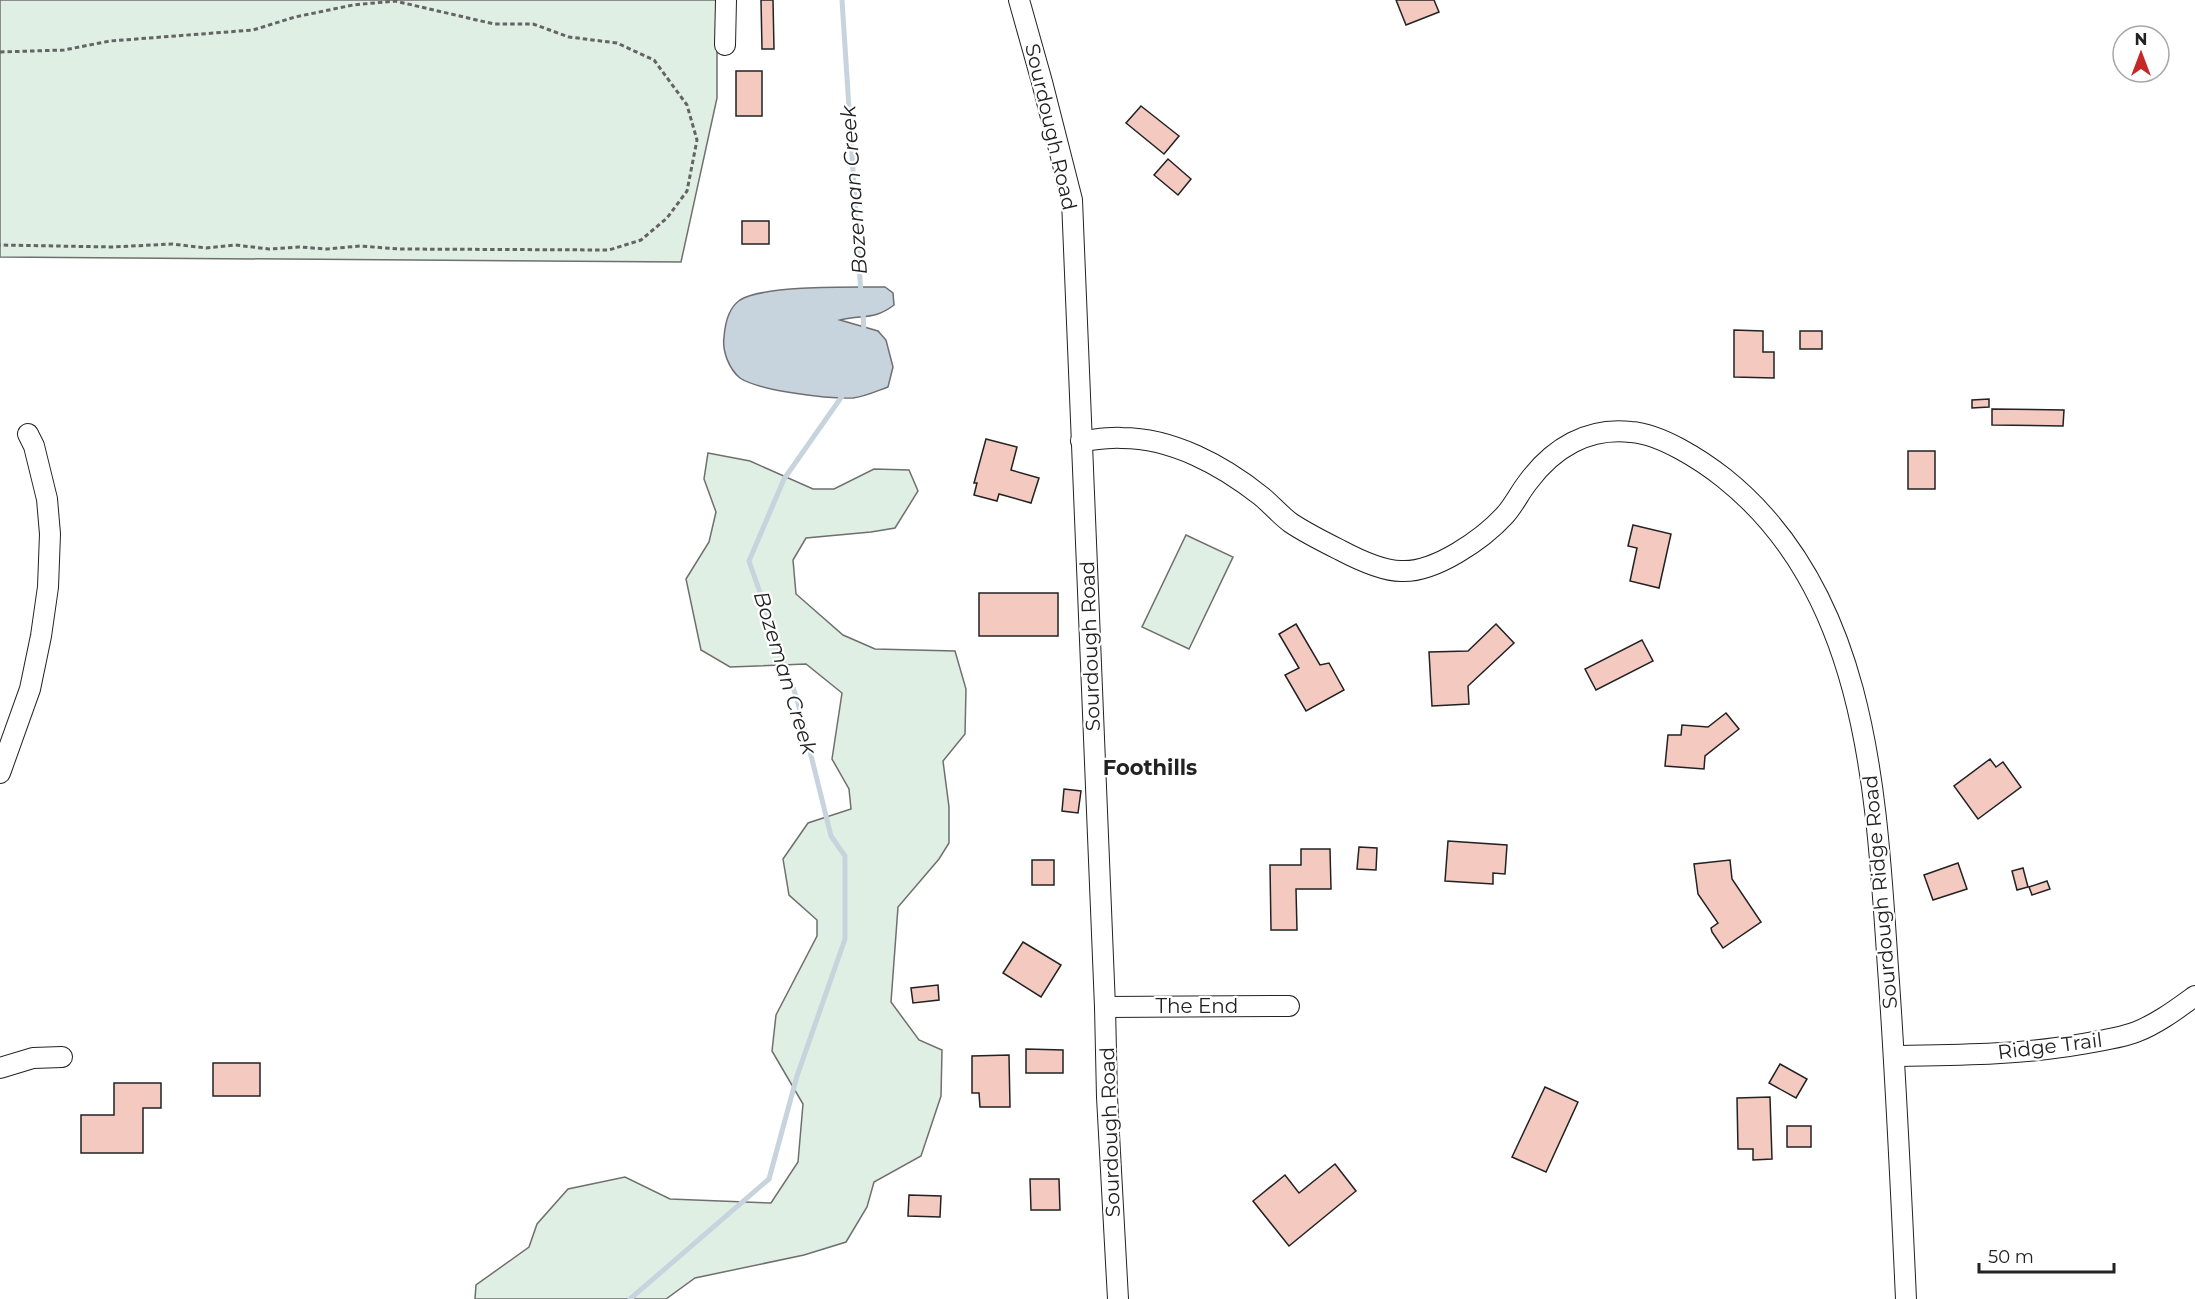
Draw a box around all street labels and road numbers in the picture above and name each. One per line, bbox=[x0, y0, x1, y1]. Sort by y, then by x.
street label: Sourdough Road bbox=[1020, 41, 1082, 213]
street label: Sourdough Road bbox=[1075, 560, 1105, 732]
street label: Sourdough Ridge Road bbox=[1858, 774, 1902, 1010]
street label: The End bbox=[1156, 994, 1238, 1018]
street label: Ridge Trail bbox=[1996, 1028, 2104, 1064]
street label: Sourdough Road bbox=[1095, 1046, 1125, 1218]

